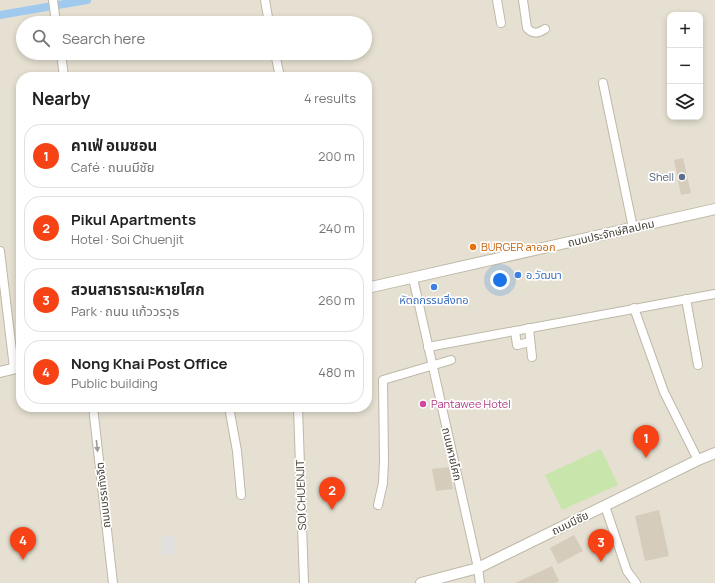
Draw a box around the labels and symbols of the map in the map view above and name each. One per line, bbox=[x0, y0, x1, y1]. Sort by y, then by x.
place label: Shell bbox=[649, 169, 674, 184]
marker: Shell bbox=[677, 172, 687, 182]
street label: ถนนประจักษ์ศิลปคม bbox=[566, 215, 656, 250]
place label: BURGER ลาออก bbox=[481, 239, 556, 254]
marker: BURGER ลาออก bbox=[468, 242, 478, 252]
place label: อ.วัฒนา bbox=[526, 267, 562, 282]
your location bbox=[490, 270, 510, 290]
marker: อ.วัฒนา bbox=[513, 270, 523, 280]
marker: หัตถกรรมสิ่งทอ bbox=[429, 282, 439, 292]
place label: หัตถกรรมสิ่งทอ bbox=[399, 292, 469, 307]
place label: Pantawee Hotel bbox=[431, 396, 511, 411]
marker: Pantawee Hotel bbox=[418, 399, 428, 409]
pin: 1 bbox=[633, 425, 659, 458]
street label: ถนนหายโศก bbox=[439, 426, 466, 482]
one-way arrow bbox=[94, 440, 101, 452]
street label: SOI CHUENJIT bbox=[292, 459, 309, 531]
street label: ถนนบรรเทิงจิต bbox=[92, 461, 113, 529]
pin: 2 bbox=[319, 477, 345, 510]
street label: ถนนมีชัย bbox=[549, 507, 591, 538]
pin: 4 bbox=[10, 527, 36, 560]
pin: 3 bbox=[588, 529, 614, 562]

